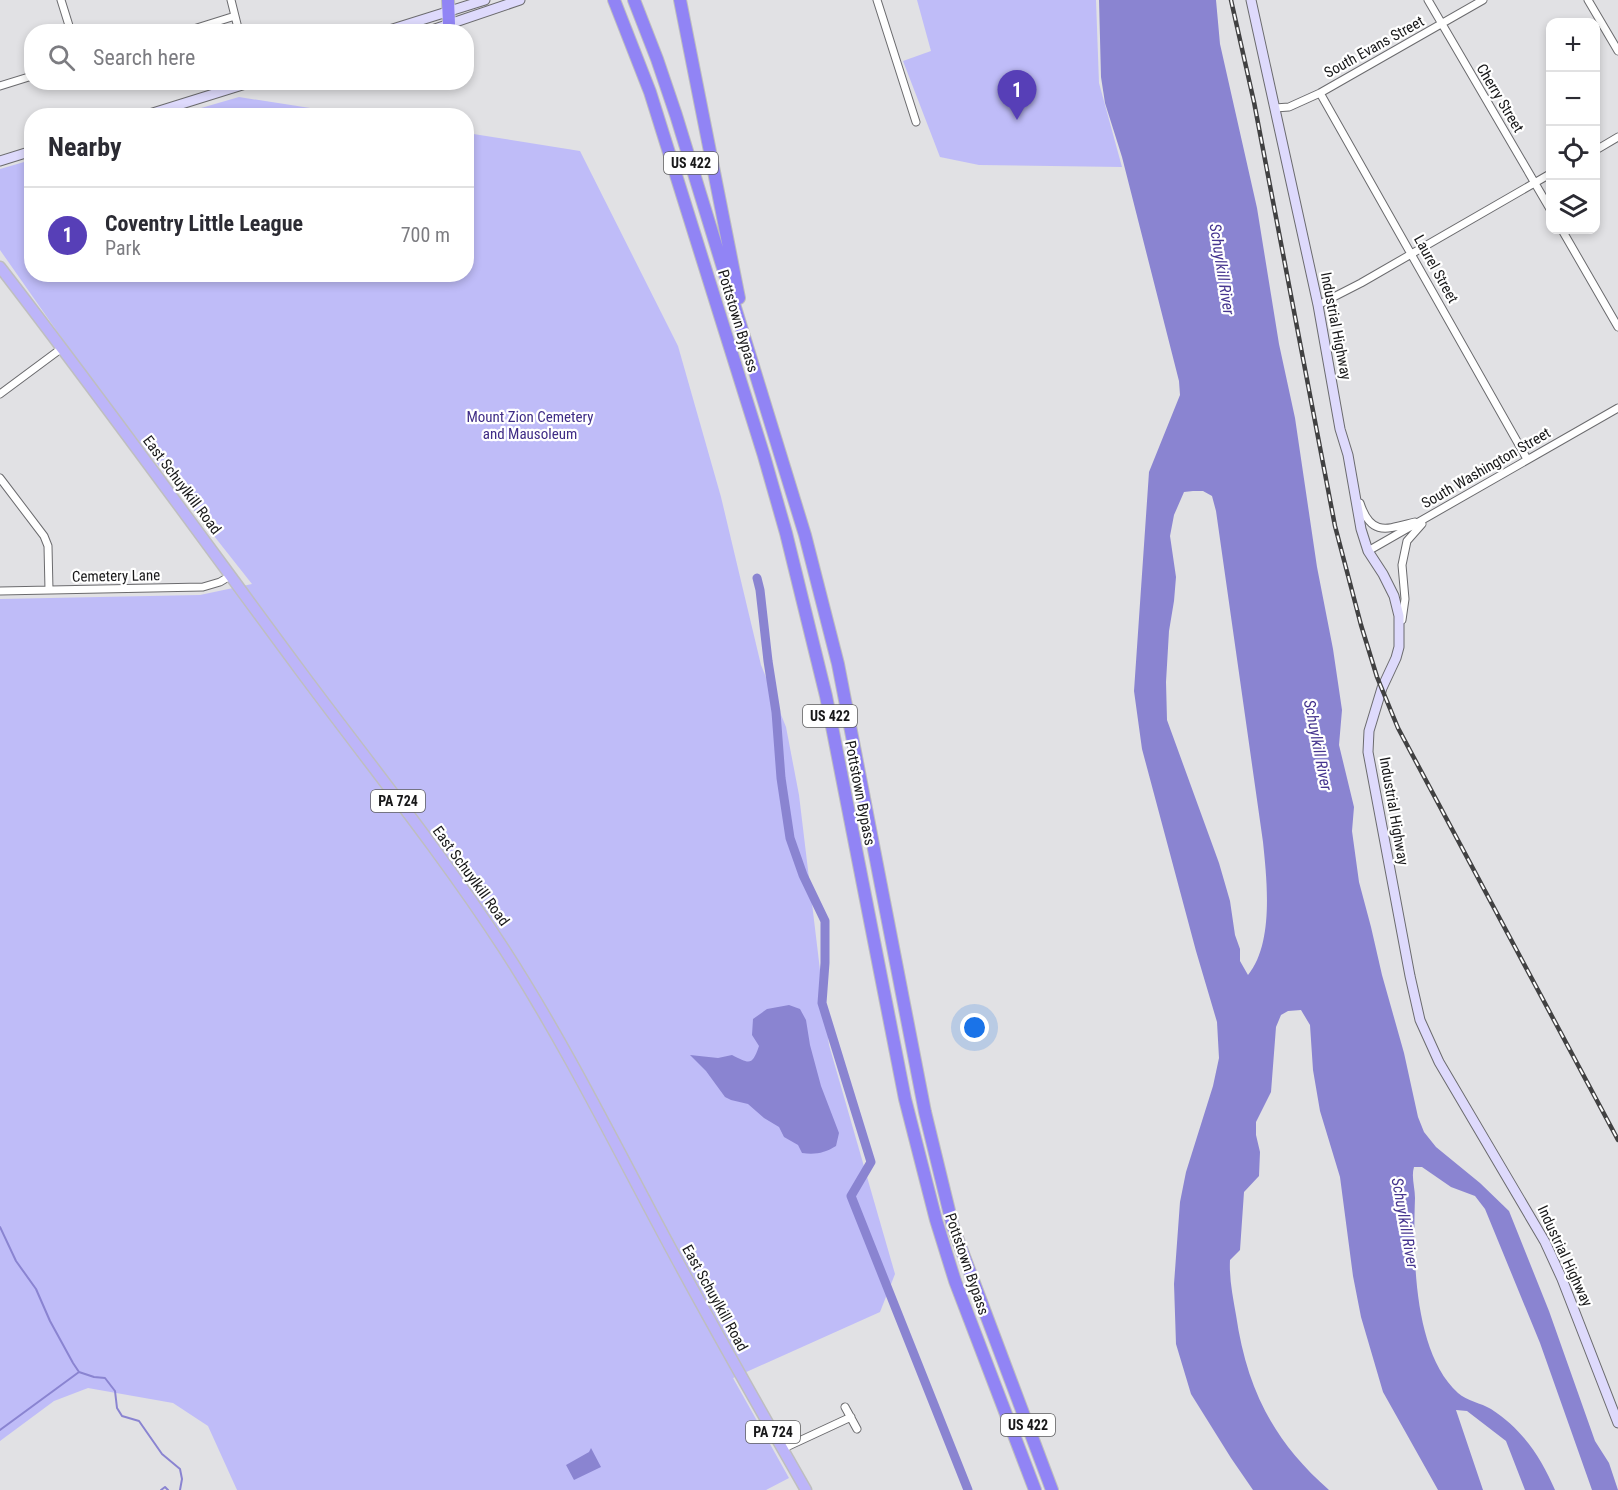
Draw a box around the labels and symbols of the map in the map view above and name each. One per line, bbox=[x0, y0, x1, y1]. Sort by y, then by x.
street label: South Evans Street bbox=[1321, 12, 1427, 82]
street label: Cherry Street bbox=[1472, 60, 1528, 136]
pin: 1 bbox=[998, 70, 1036, 120]
road number: US 422 bbox=[664, 152, 718, 174]
water label: Schuylkill River bbox=[1205, 222, 1239, 317]
street label: Laurel Street bbox=[1410, 232, 1462, 306]
street label: Pottstown Bypass bbox=[714, 267, 762, 375]
street label: Industrial Highway bbox=[1317, 271, 1355, 381]
park label: Mount Zion Cemetery and Mausoleum bbox=[466, 408, 594, 443]
street label: South Washington Street bbox=[1418, 424, 1554, 512]
street label: East Schuylkill Road bbox=[139, 432, 225, 538]
street label: Cemetery Lane bbox=[72, 566, 160, 586]
water label: Schuylkill River bbox=[1300, 698, 1336, 793]
road number: US 422 bbox=[803, 705, 857, 727]
street label: Pottstown Bypass bbox=[841, 739, 879, 847]
street label: Industrial Highway bbox=[1376, 756, 1412, 866]
road number: PA 724 bbox=[371, 790, 425, 812]
street label: East Schuylkill Road bbox=[429, 823, 513, 929]
your location bbox=[960, 1013, 989, 1042]
water label: Schuylkill River bbox=[1388, 1176, 1423, 1271]
street label: Industrial Highway bbox=[1534, 1203, 1596, 1309]
street label: Pottstown Bypass bbox=[941, 1211, 993, 1317]
street label: East Schuylkill Road bbox=[678, 1242, 752, 1354]
road number: US 422 bbox=[1001, 1414, 1055, 1436]
road number: PA 724 bbox=[746, 1421, 800, 1443]

